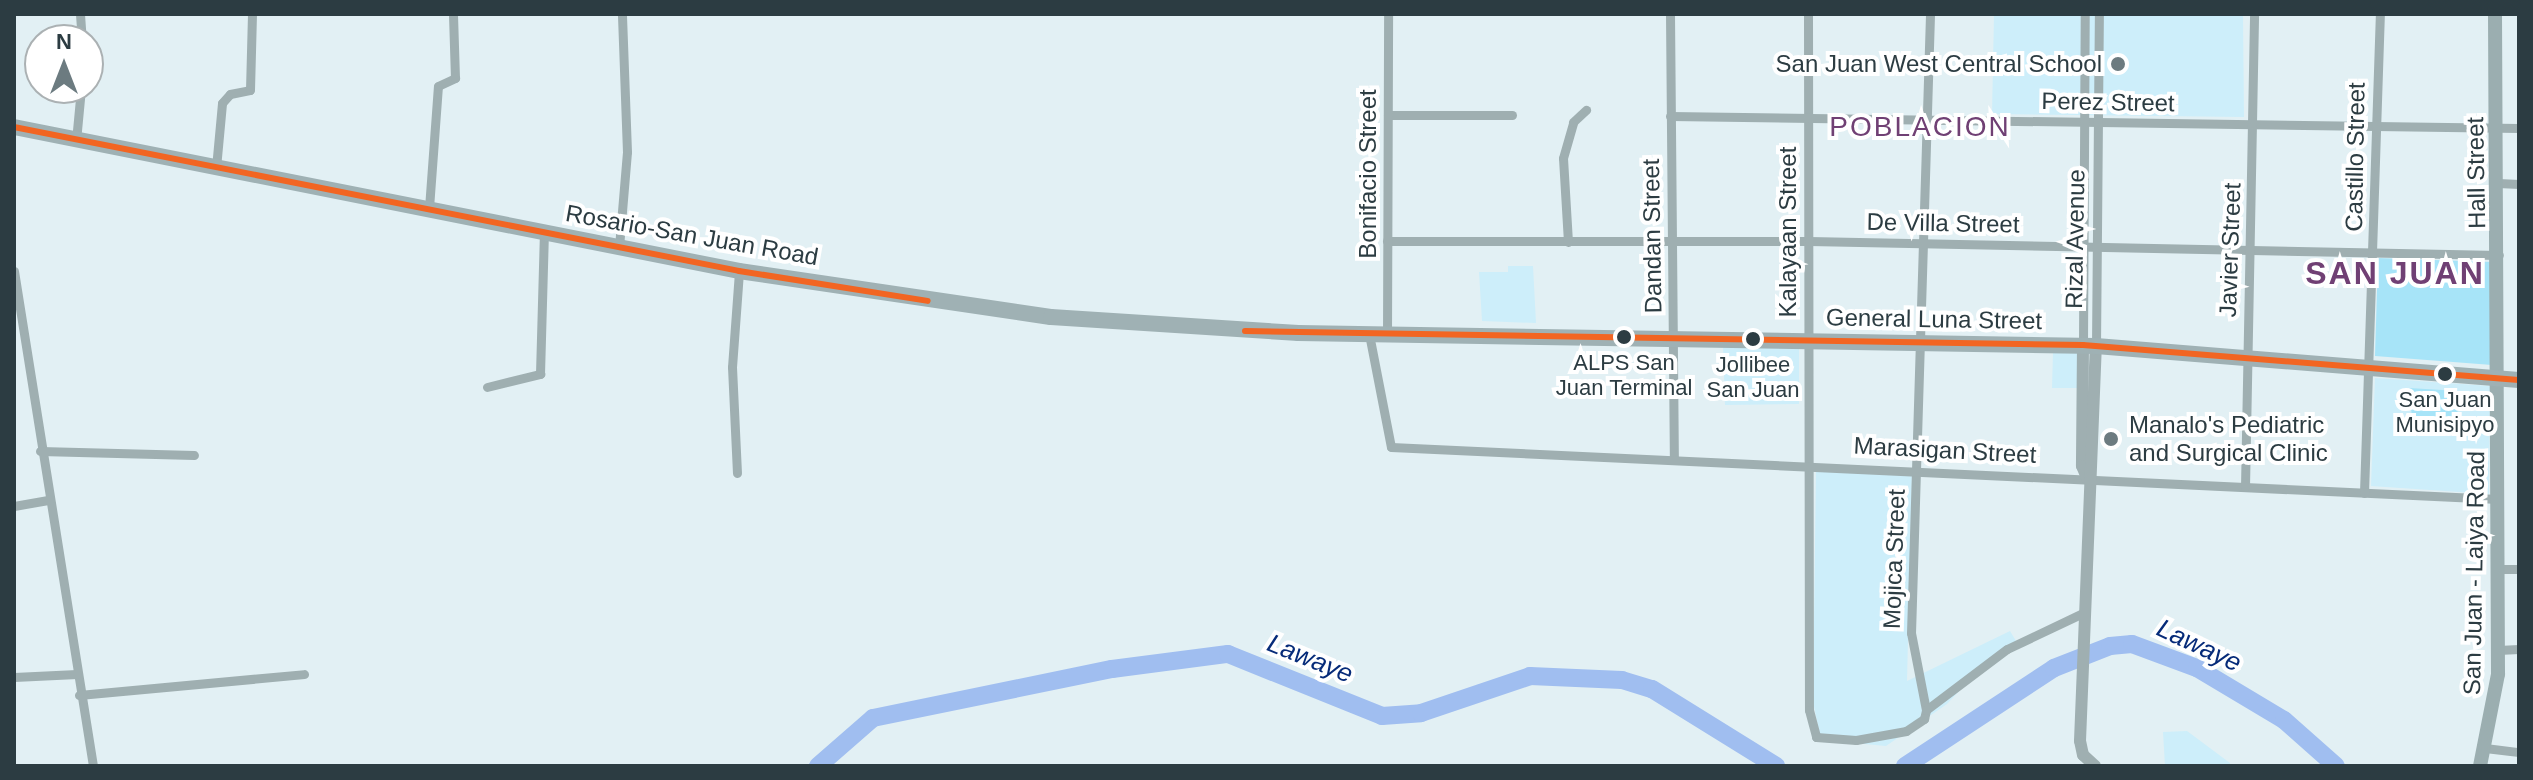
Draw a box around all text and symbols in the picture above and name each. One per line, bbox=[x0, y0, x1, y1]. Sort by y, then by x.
north arrow bbox=[24, 24, 104, 104]
text: N bbox=[56, 29, 72, 54]
place label: San Juan West Central School bbox=[1776, 50, 2102, 78]
marker: San Juan West Central School bbox=[2109, 55, 2127, 73]
street label: Castillo Street bbox=[2339, 82, 2371, 232]
street label: Perez Street bbox=[2041, 86, 2175, 118]
street label: Bonifacio Street bbox=[1354, 89, 1382, 259]
district label: POBLACION bbox=[1829, 110, 2011, 144]
street label: Hall Street bbox=[2461, 117, 2491, 229]
street label: Kalayaan Street bbox=[1774, 147, 1802, 317]
street label: Dandan Street bbox=[1636, 158, 1668, 314]
street label: Rizal Avenue bbox=[2059, 168, 2091, 310]
street label: Javier Street bbox=[2213, 182, 2247, 318]
street label: Rosario-San Juan Road bbox=[563, 199, 821, 271]
street label: De Villa Street bbox=[1866, 207, 2020, 239]
district label: SAN JUAN bbox=[2305, 254, 2485, 292]
street label: General Luna Street bbox=[1826, 303, 2042, 335]
marker: ALPS San Juan Terminal bbox=[1616, 329, 1632, 345]
marker: Jollibee San Juan bbox=[1745, 331, 1761, 347]
place label: ALPS San Juan Terminal bbox=[1556, 349, 1692, 400]
place label: Jollibee San Juan bbox=[1707, 351, 1799, 402]
marker: San Juan Munisipyo bbox=[2437, 366, 2453, 382]
place label: San Juan Munisipyo bbox=[2395, 386, 2495, 438]
place label: Manalo's Pediatric and Surgical Clinic bbox=[2129, 411, 2328, 467]
marker: Manalo's Pediatric and Surgical Clinic bbox=[2100, 428, 2122, 450]
street label: Marasigan Street bbox=[1853, 431, 2037, 469]
street label: San Juan - Laiya Road bbox=[2457, 451, 2491, 695]
street label: Mojica Street bbox=[1877, 489, 1911, 629]
water label: Lawaye bbox=[2152, 613, 2246, 679]
water label: Lawaye bbox=[1263, 628, 1357, 690]

